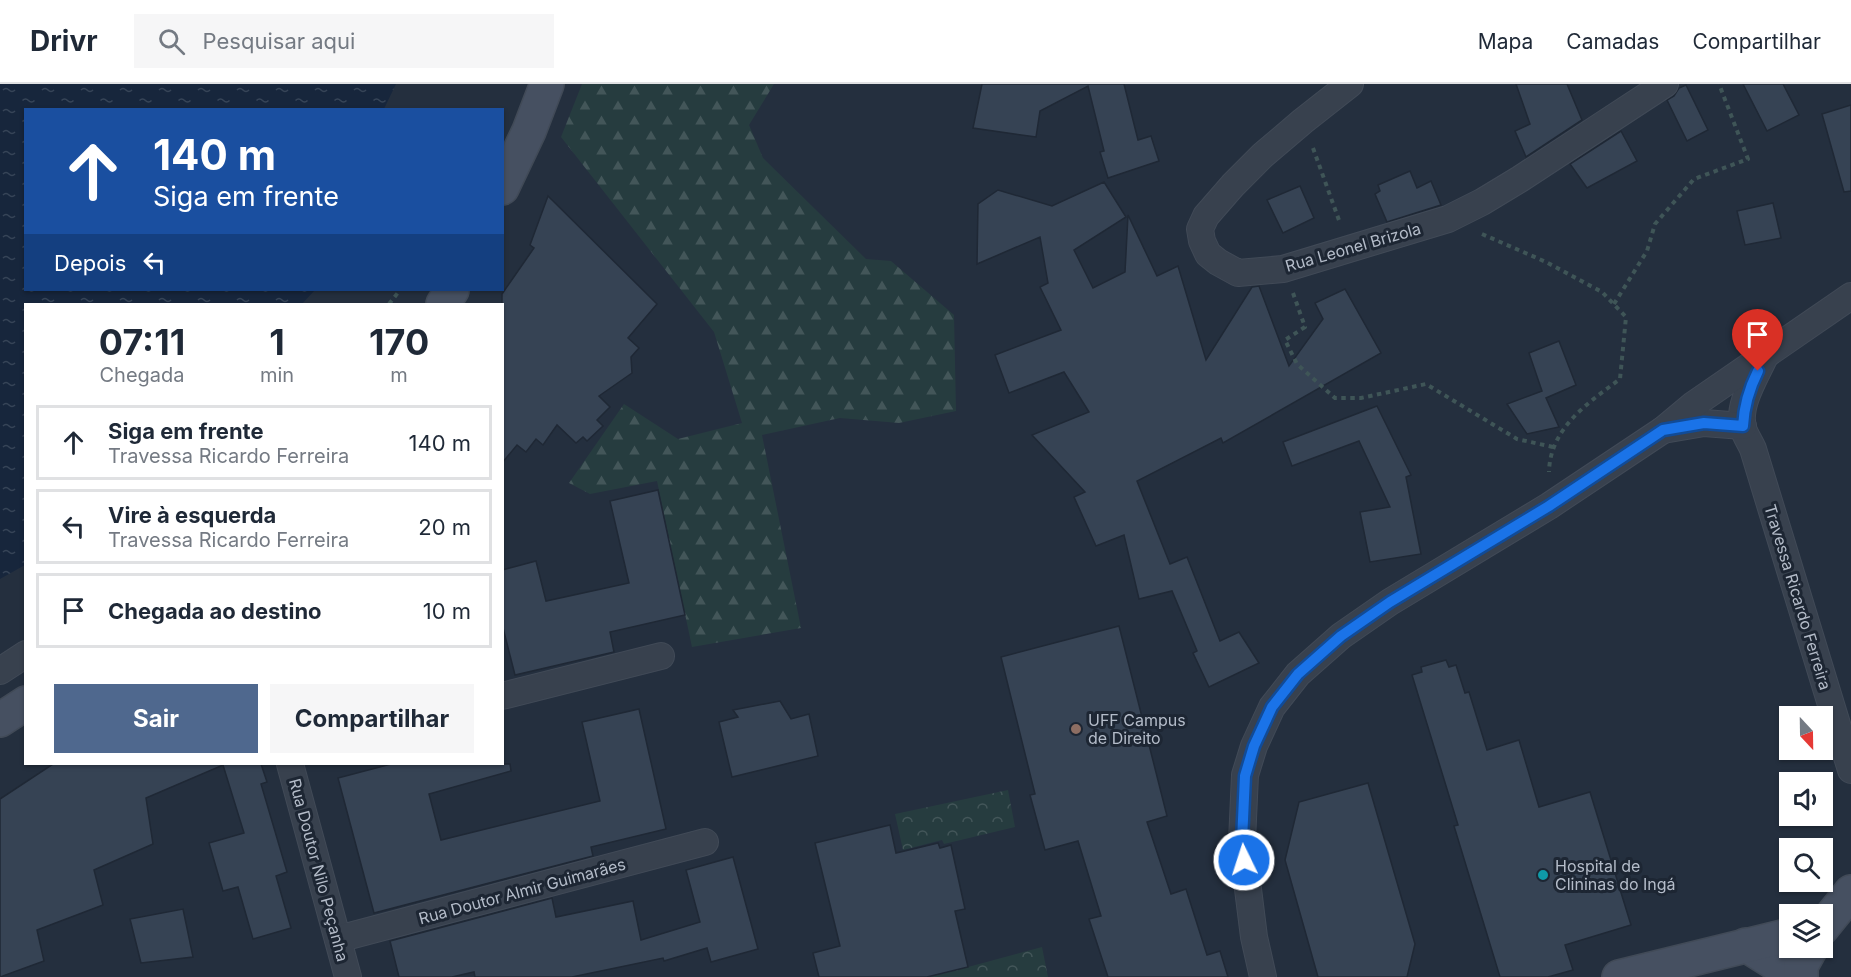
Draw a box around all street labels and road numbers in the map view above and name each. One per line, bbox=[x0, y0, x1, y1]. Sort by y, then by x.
street label: Rua Leonel Brizola bbox=[1283, 218, 1423, 276]
street label: Travessa Ricardo Ferreira bbox=[1760, 502, 1836, 692]
street label: Rua Doutor Nilo Peçanha bbox=[285, 776, 353, 964]
street label: Rua Doutor Almir Guimarães bbox=[416, 854, 628, 928]

